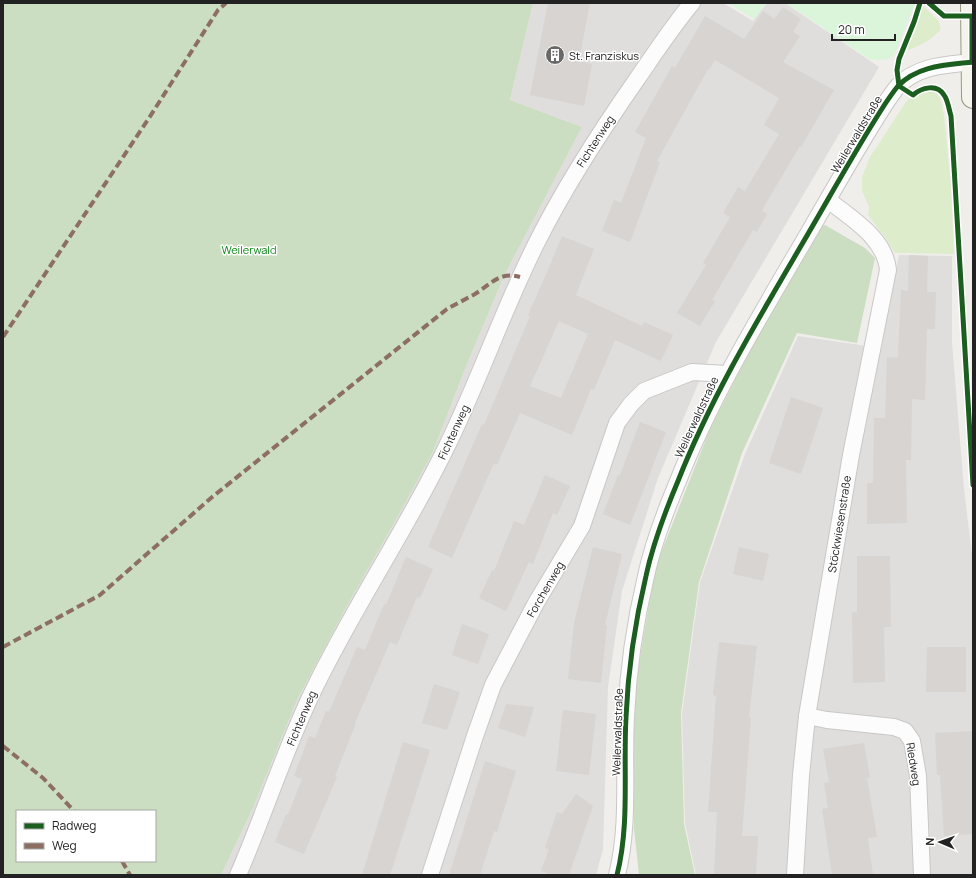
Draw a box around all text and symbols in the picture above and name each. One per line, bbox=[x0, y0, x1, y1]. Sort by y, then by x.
scale bar bbox=[832, 16, 895, 42]
text: 20 m bbox=[838, 21, 865, 38]
building icon: St. Franziskus bbox=[544, 44, 566, 66]
place label: St. Franziskus bbox=[569, 48, 639, 63]
street label: Weilerwaldstraße bbox=[827, 92, 885, 176]
street label: Fichtenweg bbox=[573, 112, 617, 170]
park label: Weilerwald bbox=[222, 242, 276, 257]
street label: Weilerwaldstraße bbox=[671, 373, 722, 460]
street label: Fichtenweg bbox=[434, 402, 472, 462]
street label: Stöckwiesenstraße bbox=[824, 474, 854, 574]
street label: Forchenweg bbox=[523, 558, 567, 620]
street label: Weilerwaldstraße bbox=[608, 687, 626, 776]
street label: Fichtenweg bbox=[283, 688, 319, 748]
street label: Riedweg bbox=[903, 741, 925, 787]
legend bbox=[16, 810, 156, 862]
text: Radweg bbox=[52, 817, 96, 834]
north arrow bbox=[920, 822, 960, 862]
text: Weg bbox=[52, 837, 77, 854]
text: N bbox=[922, 837, 937, 846]

